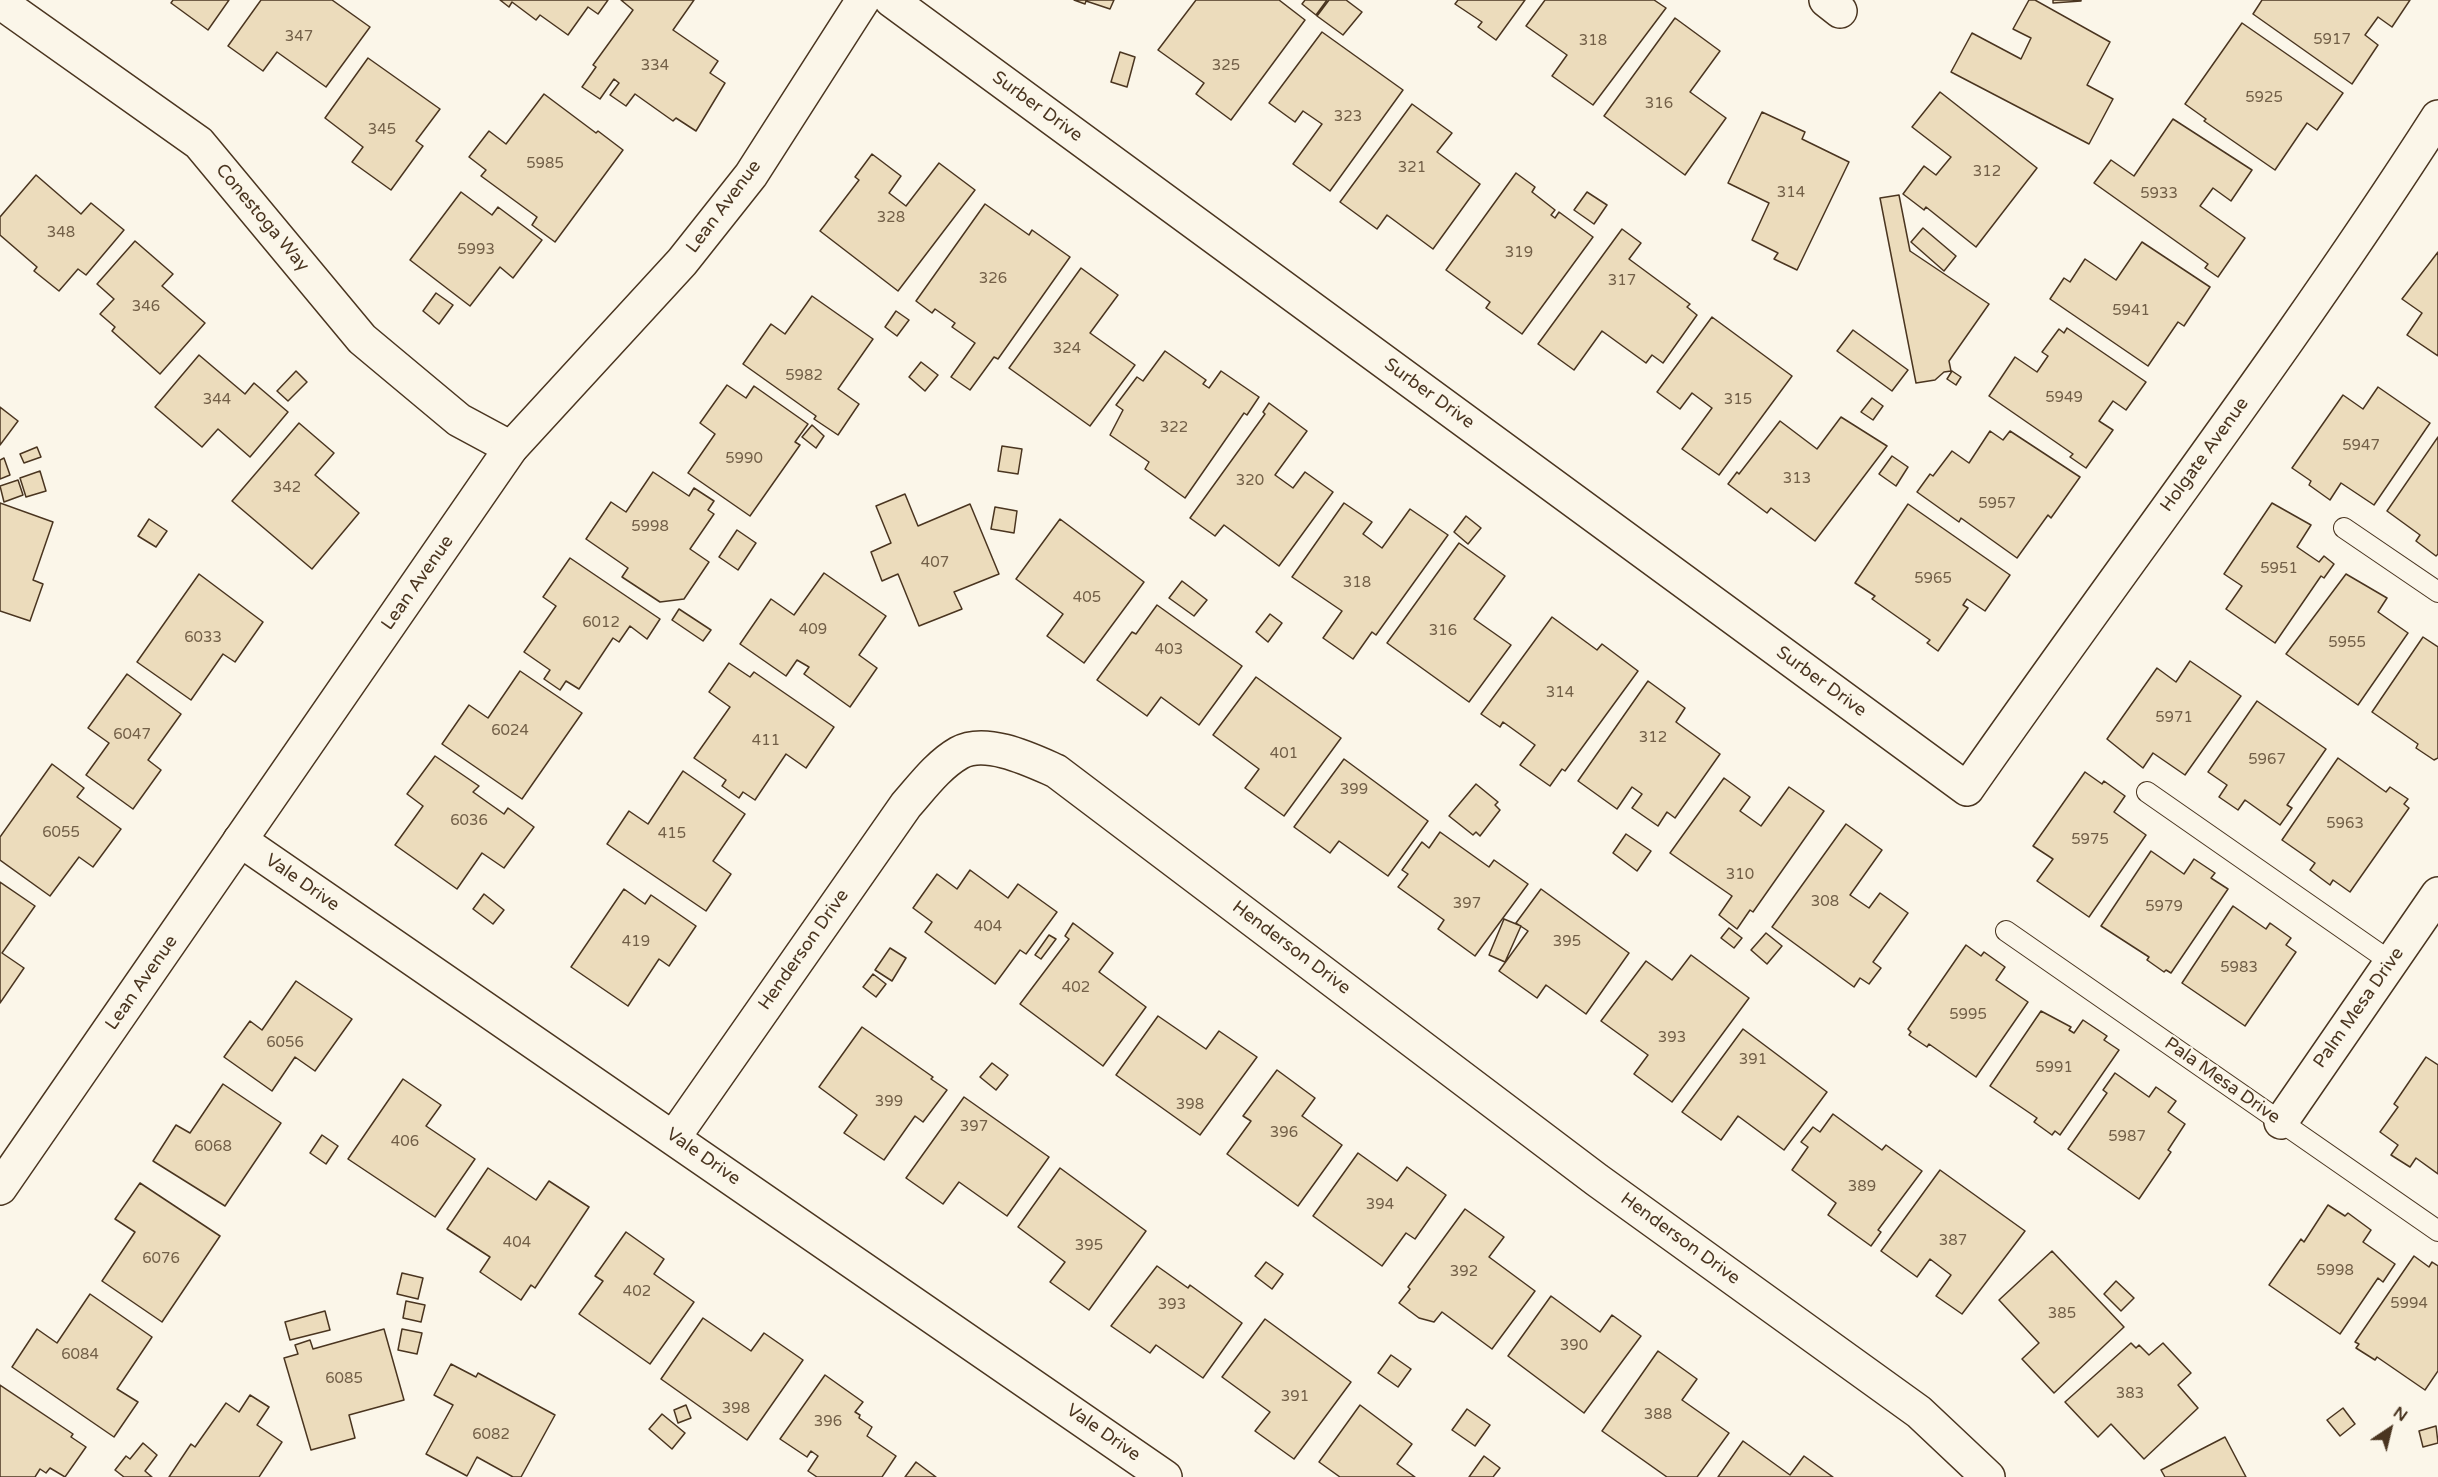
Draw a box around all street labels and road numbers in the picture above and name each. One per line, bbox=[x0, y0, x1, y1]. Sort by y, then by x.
street label: Surber Drive bbox=[988, 67, 1086, 147]
street label: Lean Avenue bbox=[682, 156, 766, 258]
street label: Conestoga Way bbox=[211, 160, 313, 276]
street label: Surber Drive bbox=[1380, 354, 1478, 434]
street label: Holgate Avenue bbox=[2156, 394, 2254, 516]
street label: Lean Avenue bbox=[377, 531, 459, 635]
street label: Surber Drive bbox=[1772, 642, 1870, 722]
street label: Vale Drive bbox=[261, 850, 343, 916]
street label: Henderson Drive bbox=[754, 885, 854, 1015]
street label: Henderson Drive bbox=[1228, 896, 1354, 1000]
street label: Lean Avenue bbox=[101, 931, 183, 1035]
street label: Palm Mesa Drive bbox=[2309, 943, 2409, 1073]
street label: Pala Mesa Drive bbox=[2160, 1033, 2284, 1129]
street label: Vale Drive bbox=[662, 1124, 744, 1190]
street label: Henderson Drive bbox=[1616, 1188, 1744, 1290]
street label: Vale Drive bbox=[1062, 1400, 1144, 1466]

